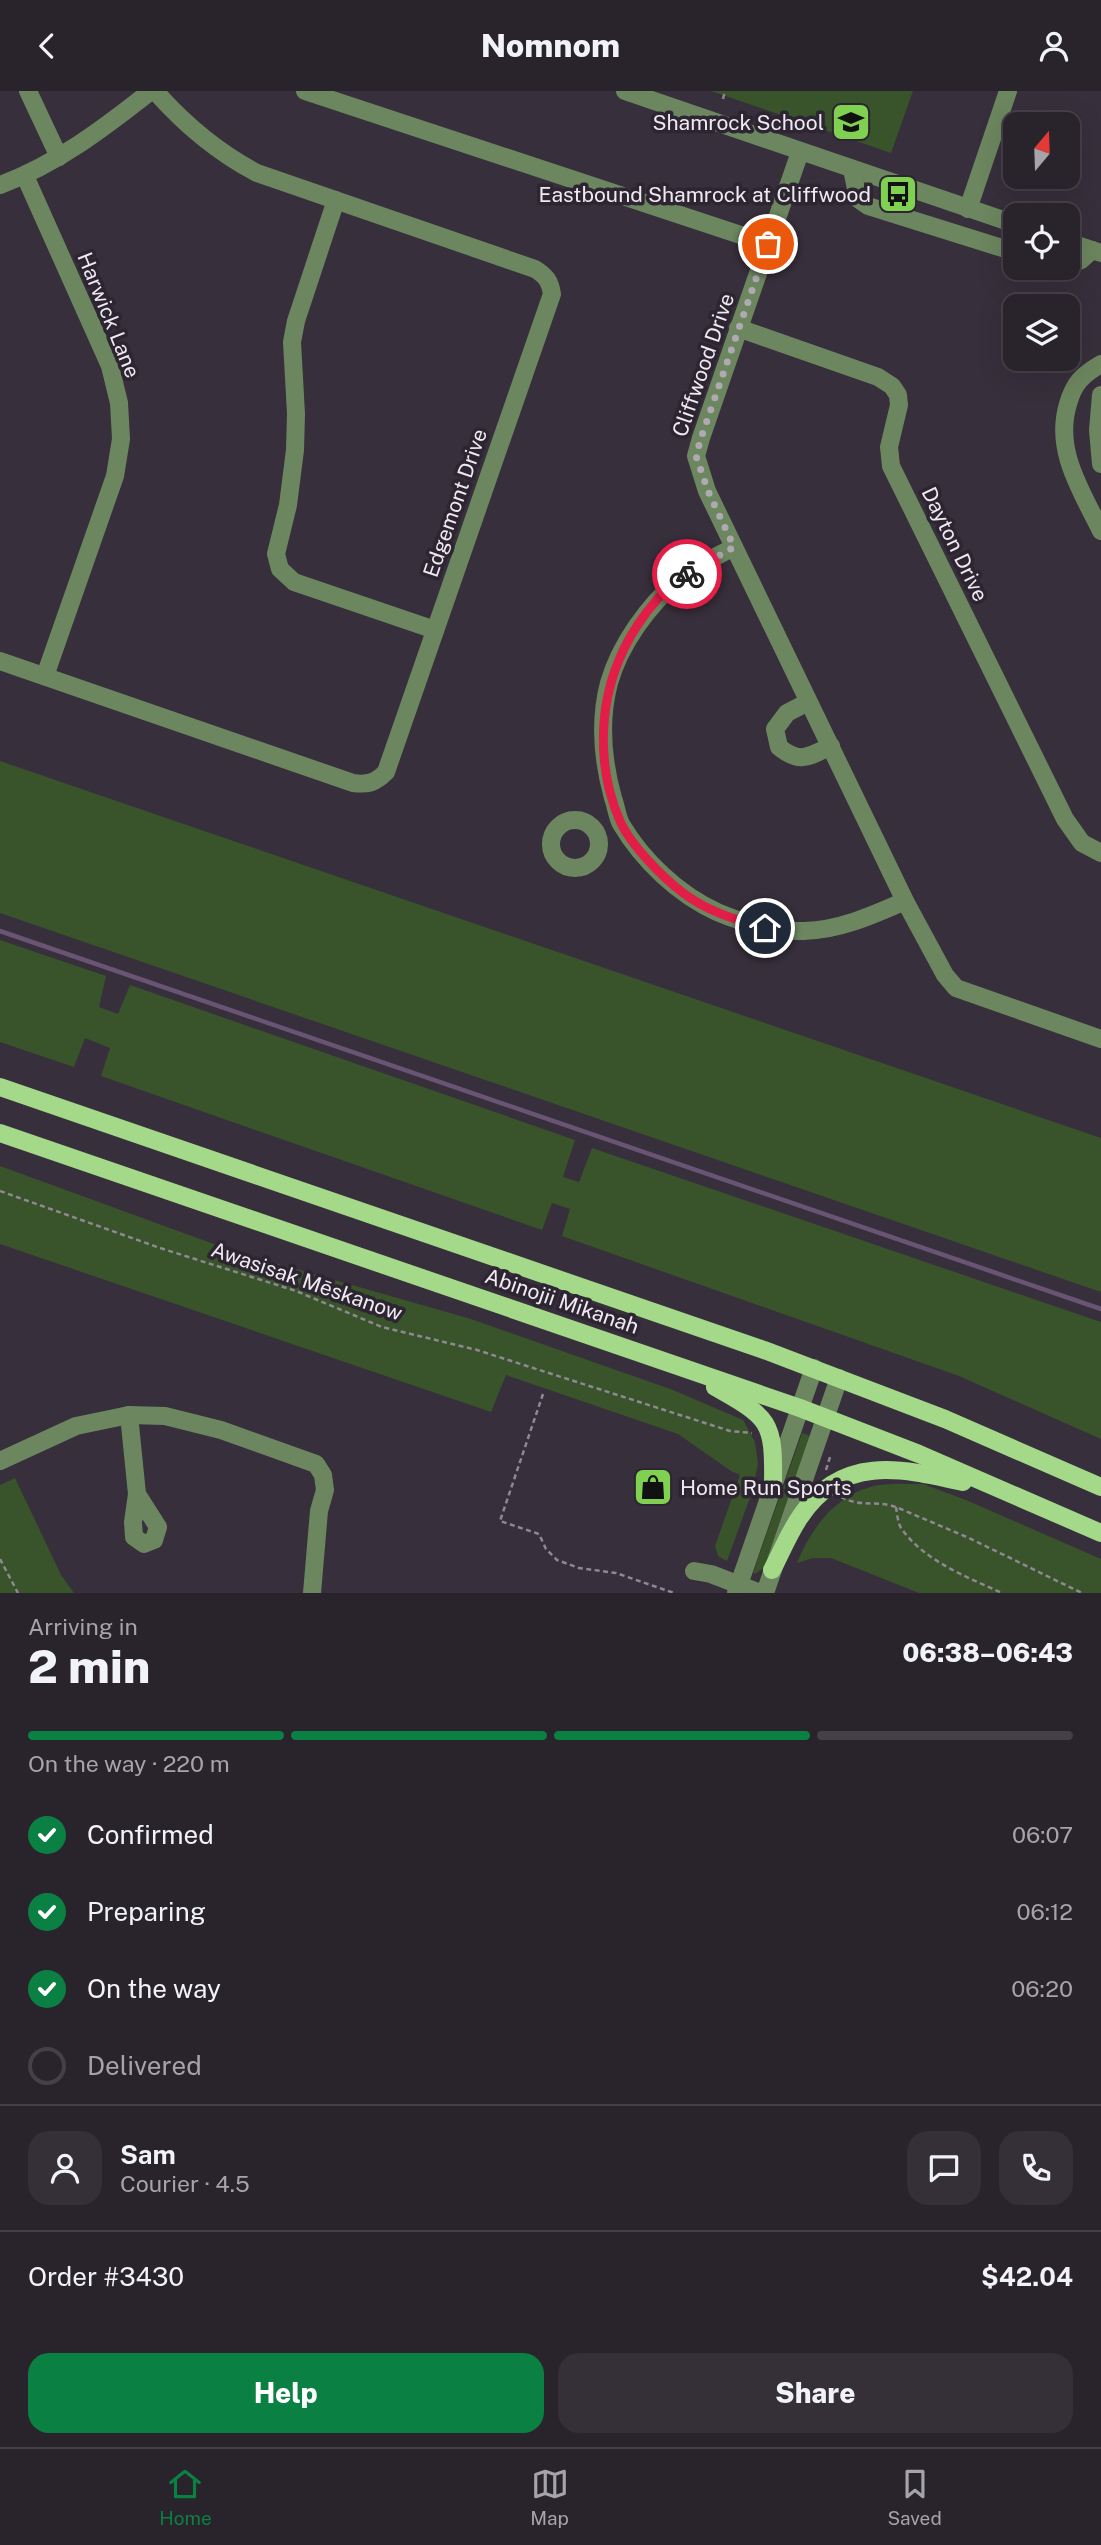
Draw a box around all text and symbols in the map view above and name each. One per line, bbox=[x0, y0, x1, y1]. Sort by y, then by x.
icon: back bbox=[28, 27, 66, 65]
text: Nomnom bbox=[481, 27, 620, 64]
icon: person bbox=[1035, 27, 1073, 65]
school or university icon: Shamrock School bbox=[830, 101, 872, 143]
place label: Shamrock School bbox=[652, 110, 824, 135]
north arrow bbox=[1003, 112, 1080, 189]
map controls bbox=[1003, 112, 1080, 371]
bus stop icon: Eastbound Shamrock at Cliffwood bbox=[877, 173, 919, 215]
place label: Eastbound Shamrock at Cliffwood bbox=[539, 182, 871, 207]
button: locate bbox=[1003, 203, 1080, 280]
pin bbox=[738, 214, 798, 274]
icon: bag bbox=[749, 225, 787, 263]
street label: Harwick Lane bbox=[72, 249, 146, 381]
street label: Cliffwood Drive bbox=[667, 290, 739, 440]
button: layers bbox=[1003, 294, 1080, 371]
street label: Edgemont Drive bbox=[418, 426, 492, 580]
street label: Dayton Drive bbox=[917, 483, 993, 605]
courier bbox=[652, 539, 722, 609]
icon: bike bbox=[668, 555, 706, 593]
pin bbox=[735, 898, 795, 958]
icon: home bbox=[746, 909, 784, 947]
street label: Awasisak Mēskanow bbox=[208, 1237, 406, 1325]
street label: Abinojii Mikanah bbox=[482, 1263, 642, 1339]
shop icon: Home Run Sports bbox=[632, 1466, 674, 1508]
place label: Home Run Sports bbox=[680, 1475, 852, 1500]
text: Arriving in bbox=[28, 1613, 138, 1640]
text: 06:38–06:43 bbox=[902, 1637, 1073, 1668]
text: 2 min bbox=[28, 1639, 150, 1693]
text: On the way · 220 m bbox=[28, 1750, 230, 1777]
icon: check bbox=[28, 1816, 66, 1854]
text: Confirmed bbox=[87, 1819, 214, 1850]
text: 06:07 bbox=[1012, 1821, 1073, 1848]
icon: check bbox=[28, 1893, 66, 1931]
text: Preparing bbox=[87, 1896, 206, 1927]
text: 06:12 bbox=[1017, 1898, 1073, 1925]
icon: check bbox=[28, 1970, 66, 2008]
text: On the way bbox=[87, 1973, 221, 2004]
text: 06:20 bbox=[1011, 1975, 1073, 2002]
text: Delivered bbox=[87, 2050, 202, 2081]
button: person bbox=[28, 2131, 102, 2205]
button: chat bbox=[907, 2131, 981, 2205]
button: phone bbox=[999, 2131, 1073, 2205]
text: Sam bbox=[120, 2139, 176, 2170]
text: Courier · 4.5 bbox=[120, 2170, 250, 2197]
text: Order #3430 bbox=[28, 2261, 184, 2292]
text: $42.04 bbox=[981, 2261, 1073, 2292]
button: Help bbox=[28, 2353, 544, 2433]
button: Share bbox=[558, 2353, 1073, 2433]
tab: Home bbox=[159, 2465, 212, 2529]
tab: Map bbox=[530, 2465, 569, 2529]
tab: Saved bbox=[887, 2465, 942, 2529]

